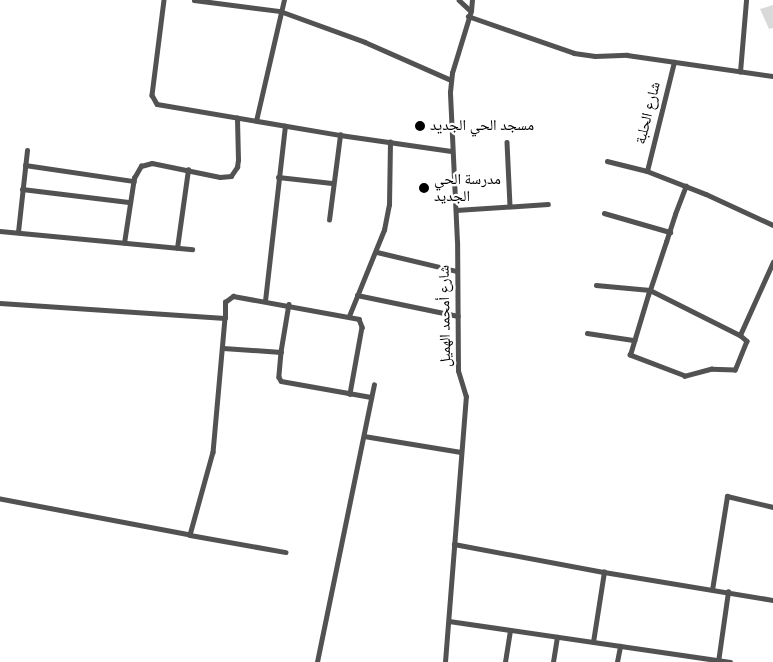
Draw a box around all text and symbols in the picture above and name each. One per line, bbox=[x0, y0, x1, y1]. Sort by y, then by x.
street label: شارع الحلبة bbox=[632, 80, 664, 146]
place label: مسجد الحي الجديد bbox=[430, 117, 534, 135]
marker: مسجد الحي الجديد bbox=[414, 120, 426, 132]
place label: مدرسة الحي الجديد bbox=[434, 170, 501, 205]
marker: مدرسة الحي الجديد bbox=[418, 182, 430, 194]
street label: شارع أمحمد الهميل bbox=[435, 265, 455, 367]

